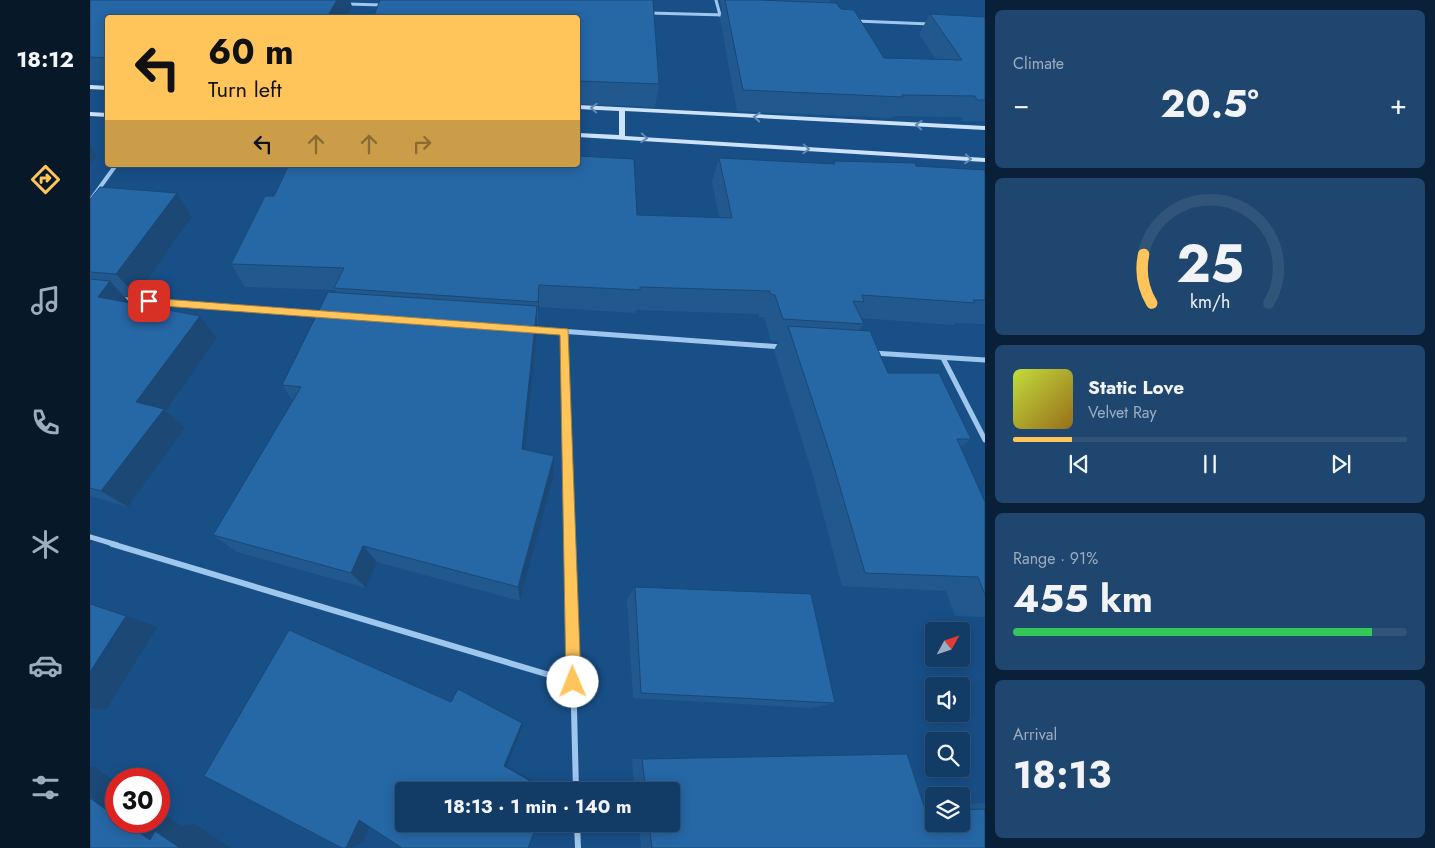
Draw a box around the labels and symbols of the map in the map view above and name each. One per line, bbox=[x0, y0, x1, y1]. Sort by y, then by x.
one-way arrow bbox=[590, 103, 598, 114]
one-way arrow bbox=[752, 111, 760, 122]
one-way arrow bbox=[915, 120, 922, 130]
one-way arrow bbox=[640, 133, 648, 144]
one-way arrow bbox=[802, 143, 810, 154]
one-way arrow bbox=[964, 153, 972, 164]
pin bbox=[128, 280, 170, 322]
north arrow bbox=[925, 622, 970, 668]
position arrow bbox=[546, 655, 598, 707]
speed limit sign: 30 bbox=[105, 768, 170, 833]

